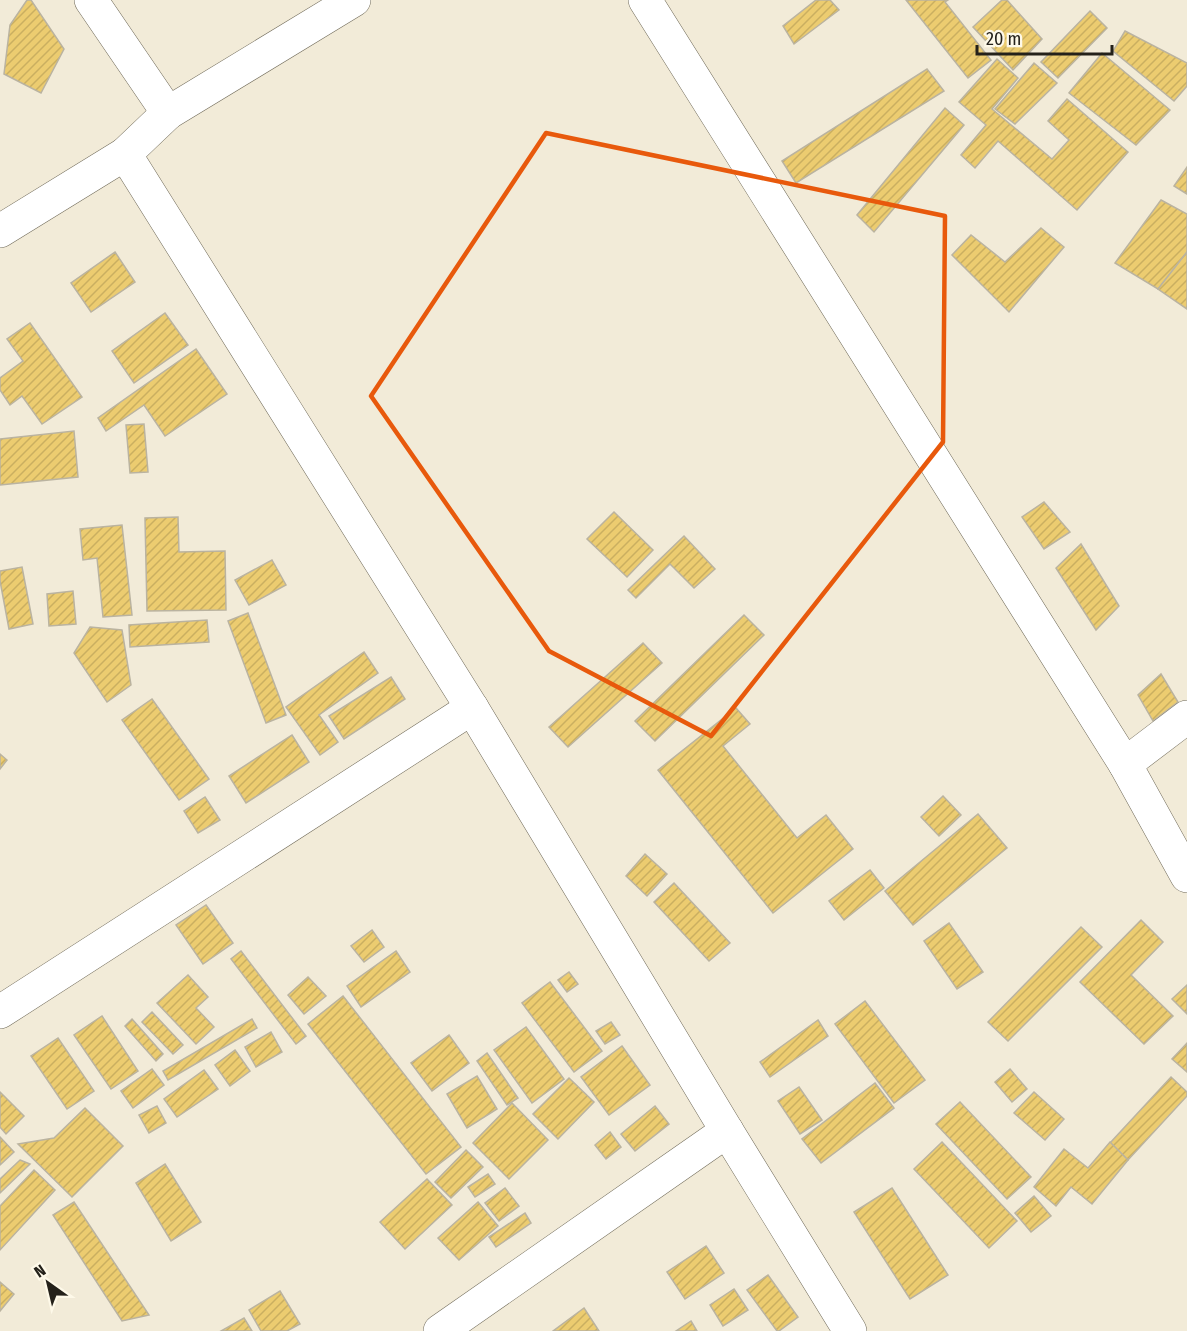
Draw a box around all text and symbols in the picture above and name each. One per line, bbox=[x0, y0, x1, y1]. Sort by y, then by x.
scale bar bbox=[977, 18, 1112, 56]
text: 20 m bbox=[986, 28, 1021, 50]
north arrow bbox=[18, 1253, 78, 1313]
text: N bbox=[31, 1260, 49, 1282]

